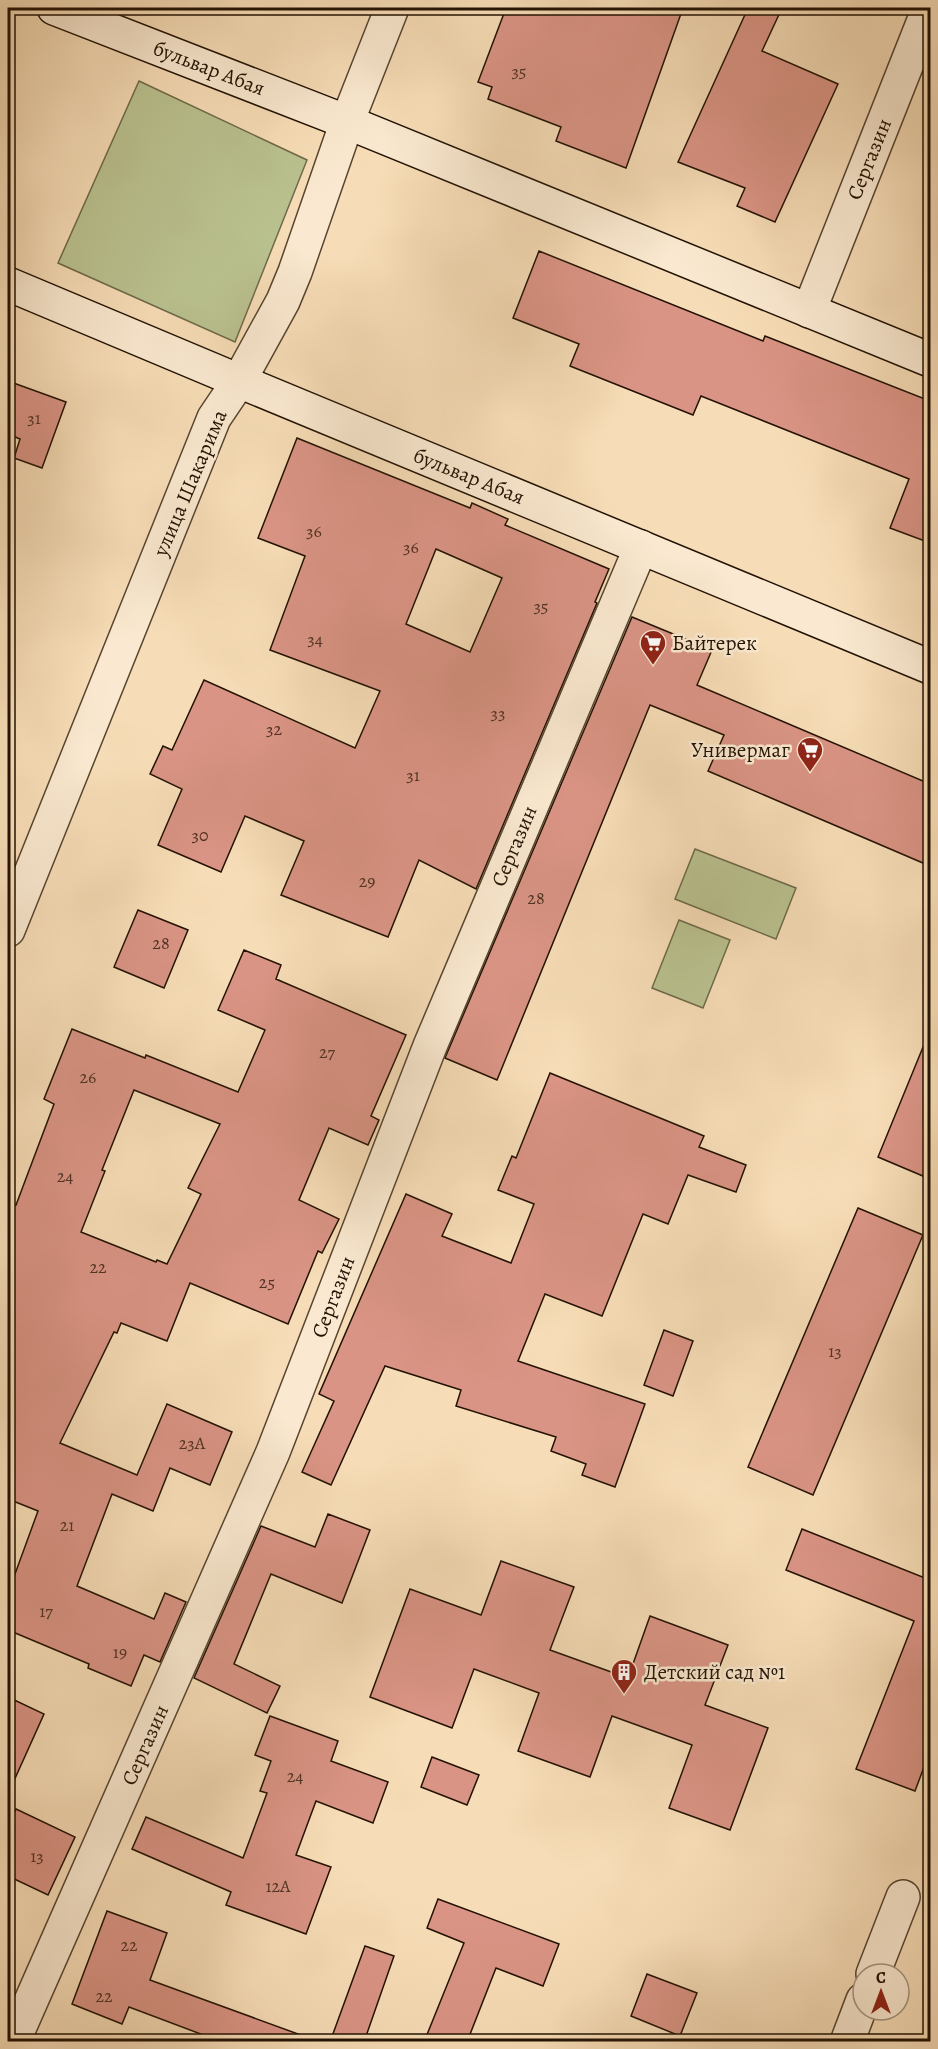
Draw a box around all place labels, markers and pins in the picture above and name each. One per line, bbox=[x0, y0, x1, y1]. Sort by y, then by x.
supermarket icon: Байтерек bbox=[638, 628, 668, 666]
place label: Байтерек bbox=[672, 629, 757, 657]
supermarket icon: Универмаг bbox=[795, 735, 825, 773]
place label: Универмаг bbox=[691, 736, 790, 764]
building icon: Детский сад №1 bbox=[609, 1657, 639, 1695]
place label: Детский сад №1 bbox=[644, 1658, 785, 1686]

